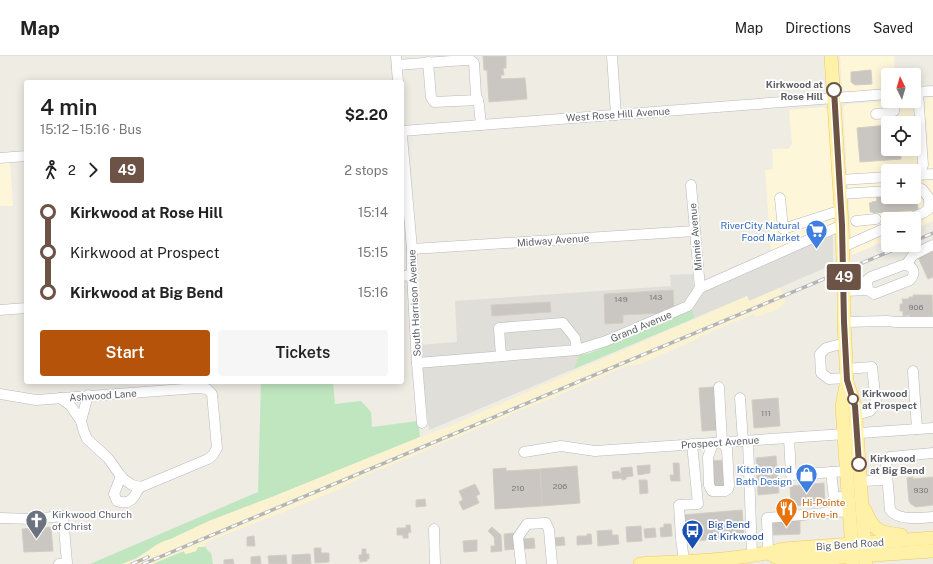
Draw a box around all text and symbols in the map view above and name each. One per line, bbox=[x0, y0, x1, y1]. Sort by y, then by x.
text: Map bbox=[20, 17, 60, 39]
text: Map bbox=[735, 20, 763, 36]
text: Directions bbox=[785, 20, 851, 36]
text: Saved bbox=[873, 20, 913, 36]
north arrow bbox=[881, 68, 921, 108]
map controls bbox=[881, 68, 921, 252]
place label: Kirkwood at Rose Hill bbox=[766, 78, 823, 102]
marker: Kirkwood at Rose Hill bbox=[826, 82, 842, 98]
text: 4 min bbox=[40, 94, 97, 120]
street label: West Rose Hill Avenue bbox=[566, 104, 671, 124]
text: $2.20 bbox=[345, 106, 388, 123]
button: locate bbox=[881, 116, 921, 156]
text: 15:12 – 15:16 · Bus bbox=[40, 122, 142, 137]
icon: walk bbox=[40, 159, 62, 181]
icon: forward bbox=[82, 159, 104, 181]
text: 49 bbox=[118, 162, 136, 178]
text: 2 bbox=[68, 163, 76, 178]
text: 2 stops bbox=[344, 163, 388, 178]
button: + bbox=[881, 164, 921, 204]
street label: Minnie Avenue bbox=[686, 202, 704, 271]
text: Kirkwood at Rose Hill bbox=[70, 204, 223, 221]
text: 15:14 bbox=[358, 205, 388, 220]
button: − bbox=[881, 212, 921, 252]
supermarket icon: RiverCity Natural Food Market bbox=[803, 218, 829, 251]
place label: RiverCity Natural Food Market bbox=[720, 219, 800, 243]
street label: Midway Avenue bbox=[516, 231, 590, 249]
text: Kirkwood at Prospect bbox=[70, 244, 219, 261]
text: 15:15 bbox=[358, 245, 388, 260]
street label: South Harrison Avenue bbox=[405, 249, 423, 357]
line badge: 49 bbox=[826, 264, 862, 290]
text: 49 bbox=[835, 269, 853, 285]
text: Kirkwood at Big Bend bbox=[70, 284, 223, 301]
text: 15:16 bbox=[358, 285, 388, 300]
house number: 143 bbox=[649, 292, 663, 302]
house number: 149 bbox=[614, 294, 628, 304]
house number: 906 bbox=[909, 302, 923, 312]
street label: Grand Avenue bbox=[609, 308, 674, 344]
button: Start bbox=[40, 330, 210, 376]
button: Tickets bbox=[218, 330, 388, 376]
street label: Ashwood Lane bbox=[69, 387, 137, 403]
place label: Kirkwood at Prospect bbox=[862, 387, 917, 411]
marker: Kirkwood at Prospect bbox=[847, 393, 859, 405]
house number: 111 bbox=[761, 408, 771, 418]
street label: Prospect Avenue bbox=[680, 433, 760, 451]
place label: Kirkwood at Big Bend bbox=[870, 452, 925, 476]
marker: Kirkwood at Big Bend bbox=[851, 456, 867, 472]
shop icon: Kitchen and Bath Design bbox=[794, 462, 820, 495]
place label: Kitchen and Bath Design bbox=[736, 463, 792, 487]
house number: 206 bbox=[553, 481, 567, 491]
house number: 210 bbox=[512, 483, 525, 493]
house number: 930 bbox=[914, 485, 929, 495]
restaurant icon: Hi-Pointe Drive-in bbox=[773, 495, 799, 528]
place label: Hi-Pointe Drive-in bbox=[802, 496, 846, 520]
church icon: Kirkwood Church of Christ bbox=[24, 507, 50, 540]
place label: Kirkwood Church of Christ bbox=[52, 508, 132, 532]
bus stop icon: Big Bend at Kirkwood bbox=[679, 517, 705, 550]
place label: Big Bend at Kirkwood bbox=[708, 518, 764, 542]
street label: Big Bend Road bbox=[816, 536, 884, 552]

